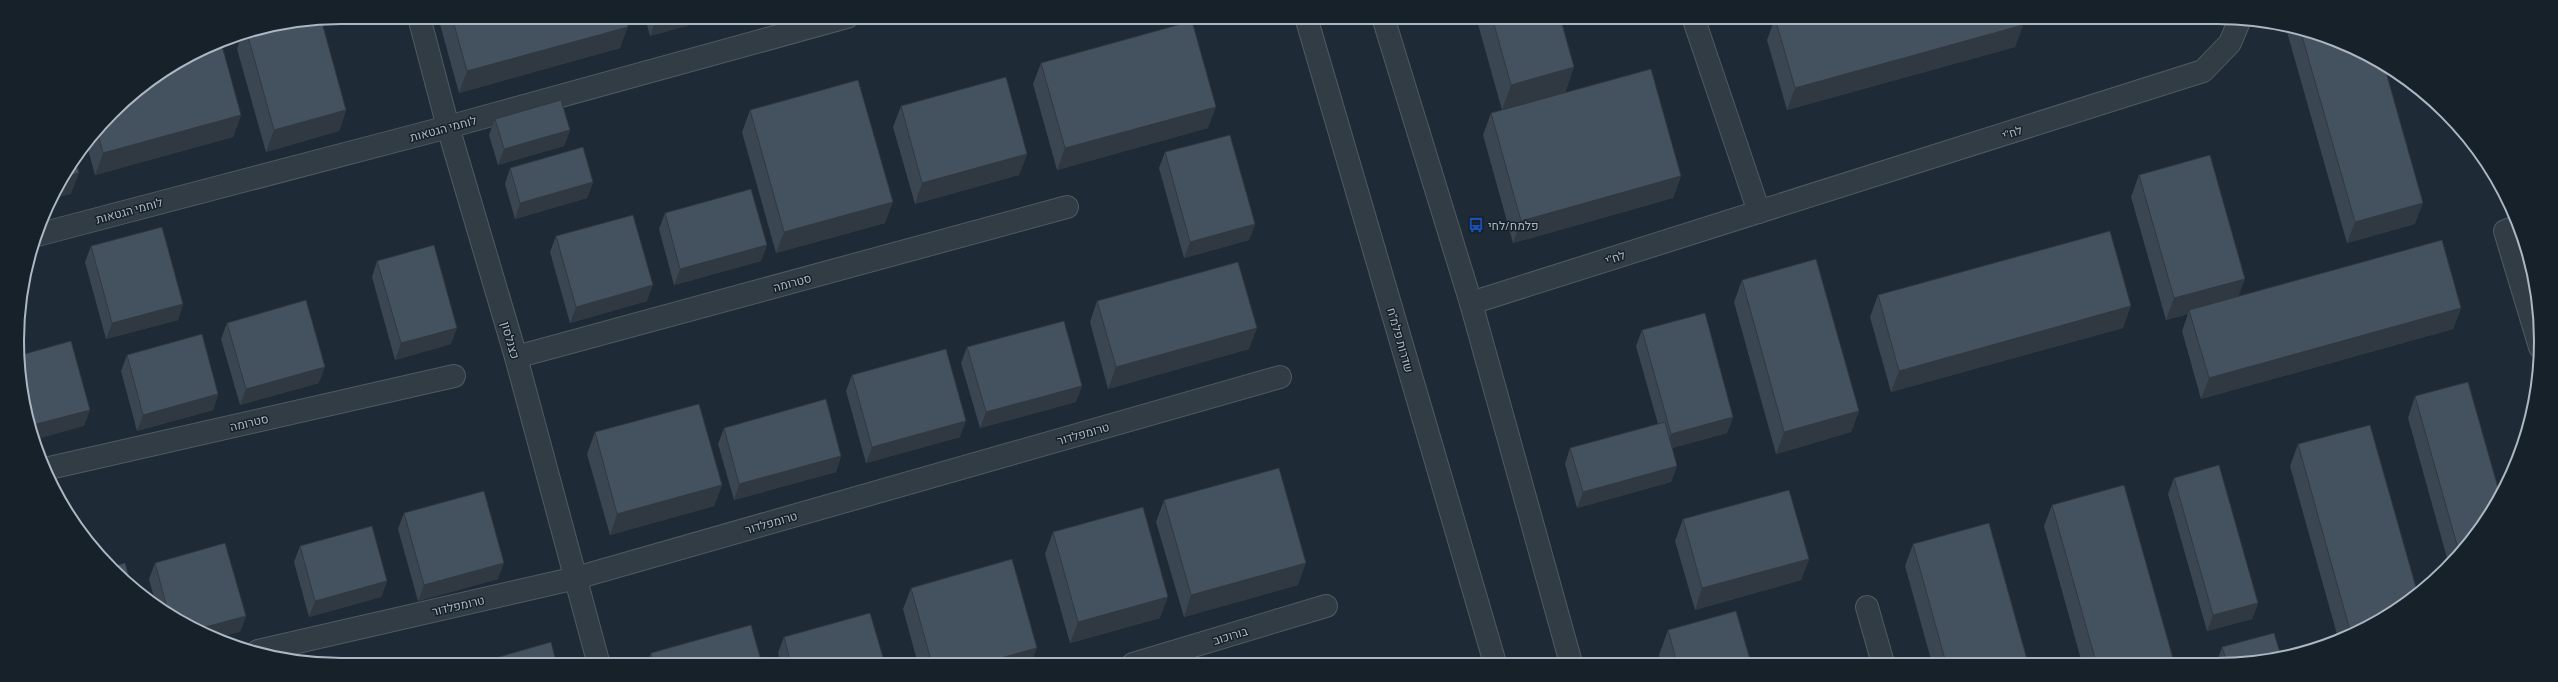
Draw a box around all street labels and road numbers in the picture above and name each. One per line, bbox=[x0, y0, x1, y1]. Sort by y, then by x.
street label: לוחמי הגטאות bbox=[408, 112, 478, 144]
street label: לח"י bbox=[2000, 122, 2024, 142]
street label: לוחמי הגטאות bbox=[94, 194, 164, 226]
street label: לח"י bbox=[1603, 247, 1627, 267]
street label: סטרומה bbox=[771, 270, 813, 294]
street label: שדרות פלמ"ח bbox=[1385, 306, 1417, 374]
street label: כצנלסון bbox=[499, 320, 523, 360]
street label: סטרומה bbox=[228, 411, 270, 433]
street label: טרומפלדור bbox=[1055, 419, 1111, 447]
street label: טרומפלדור bbox=[743, 508, 799, 536]
street label: טרומפלדור bbox=[430, 592, 486, 618]
street label: בורוכוב bbox=[1211, 623, 1250, 647]

